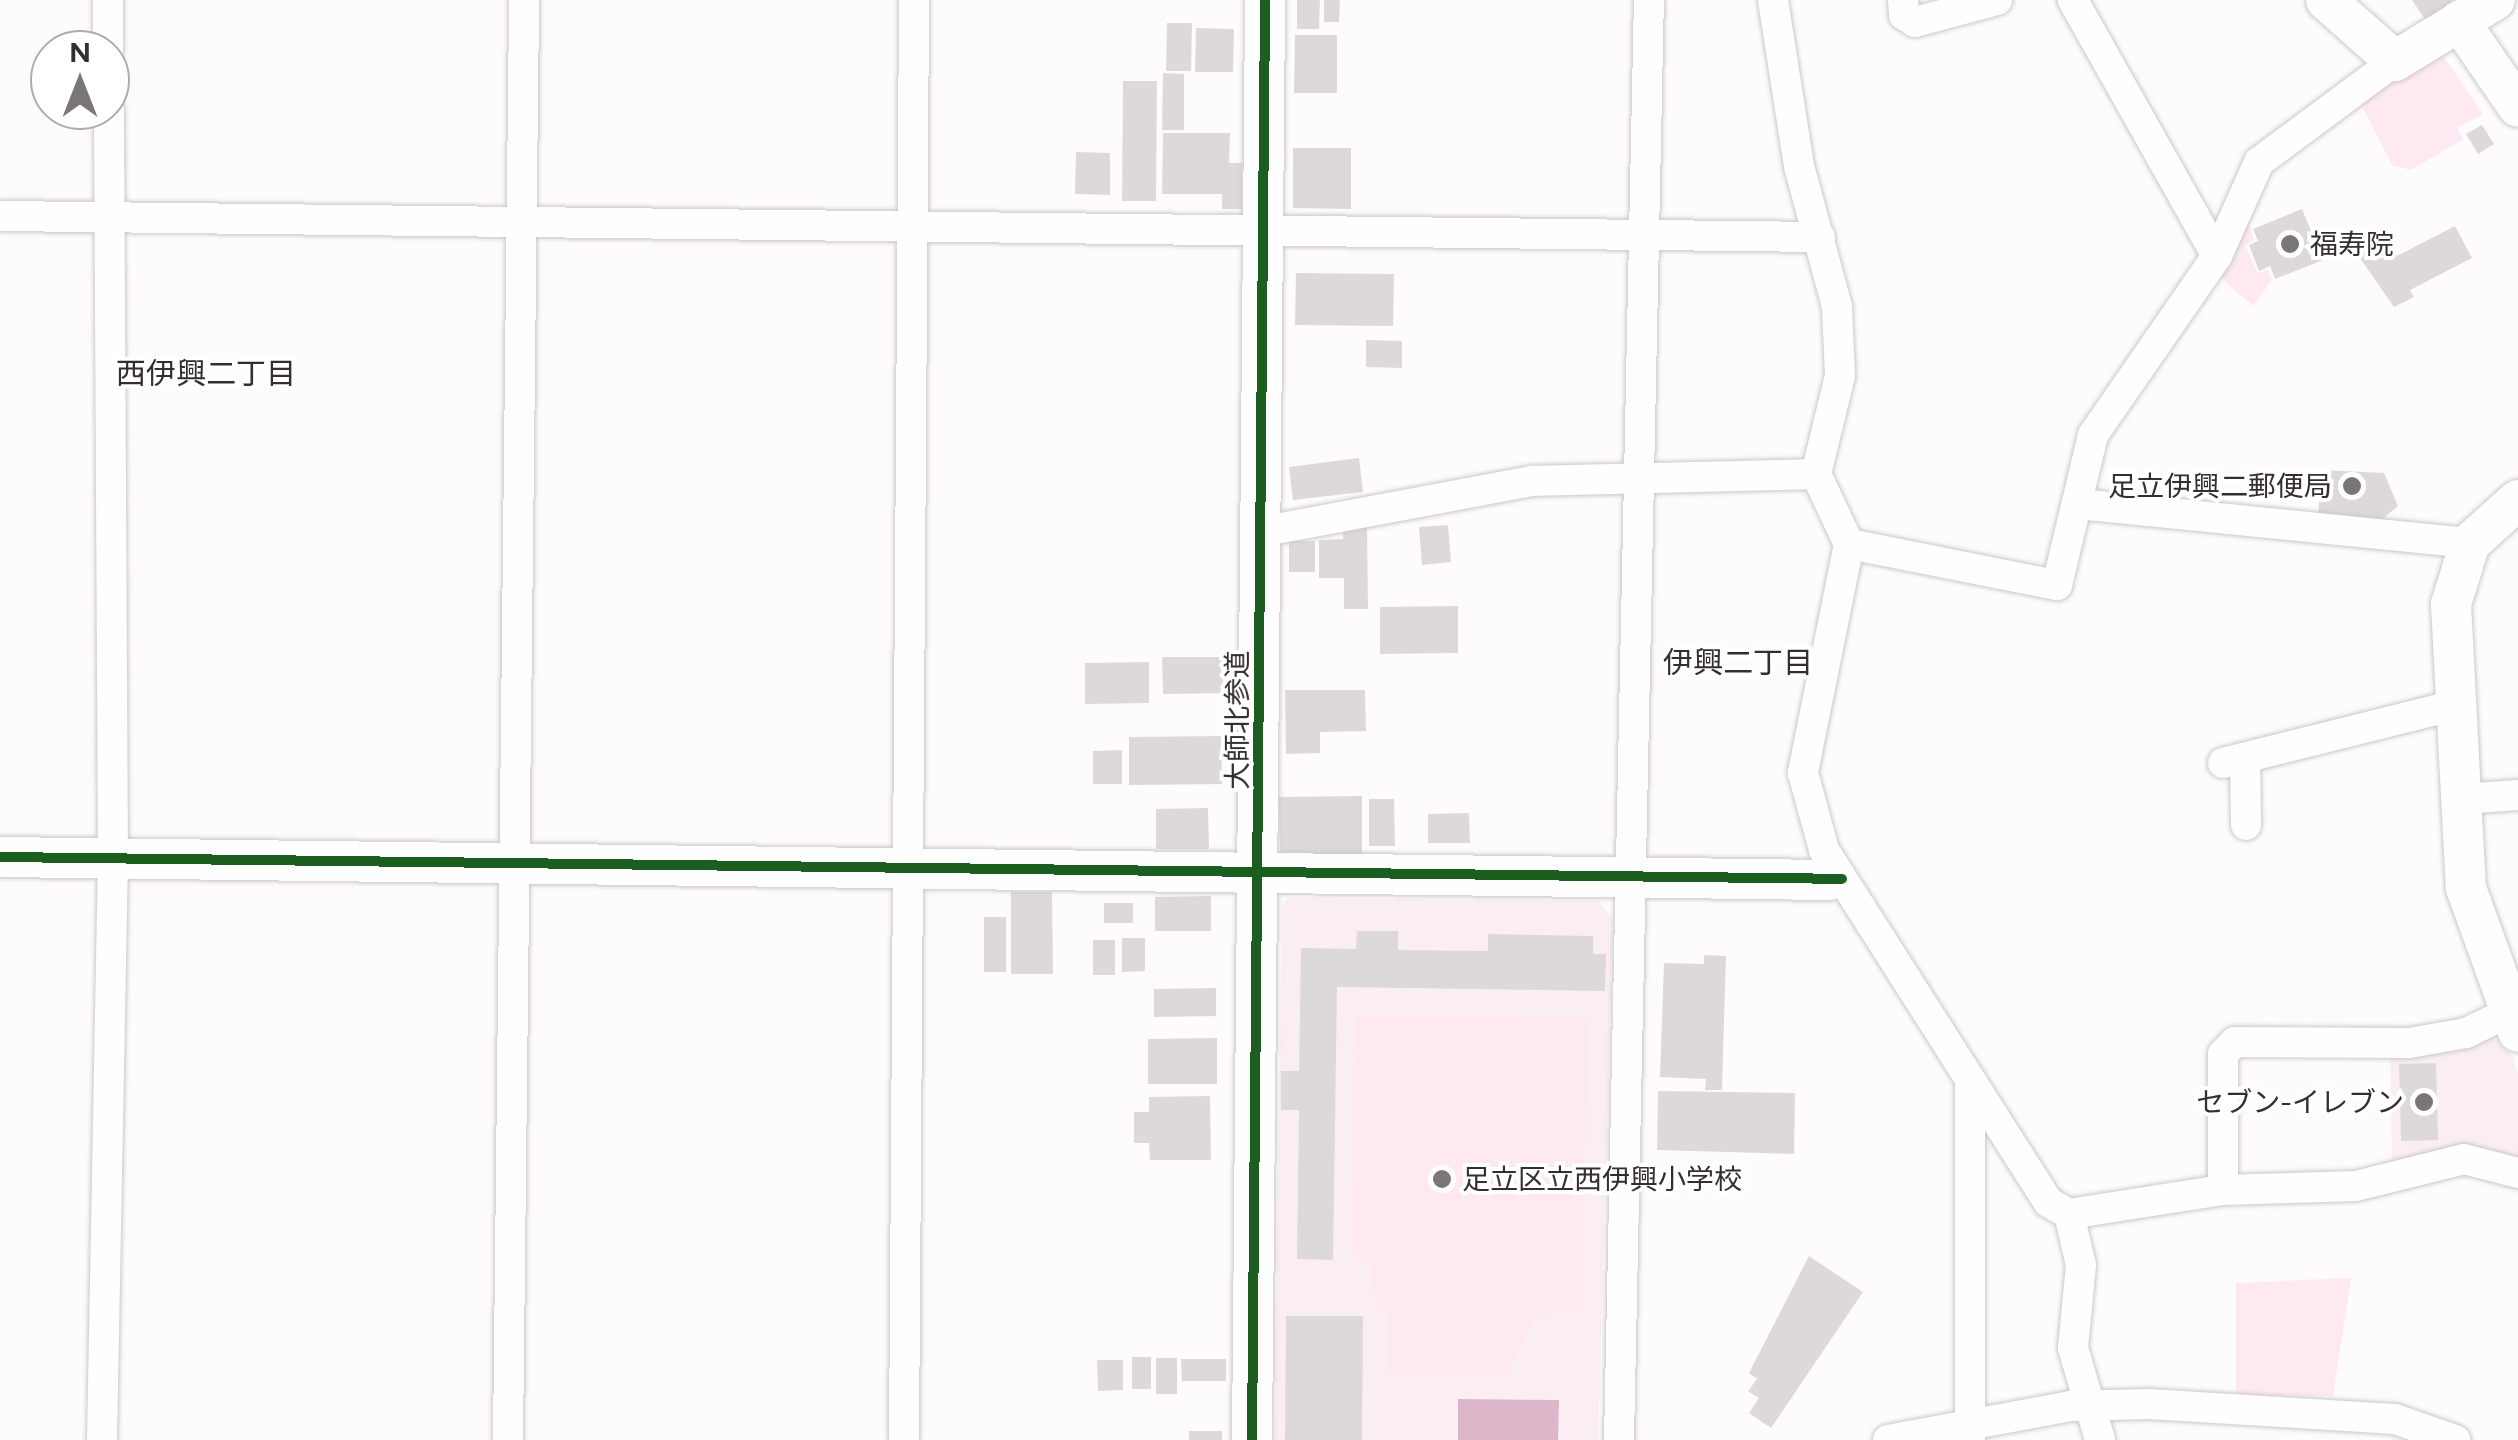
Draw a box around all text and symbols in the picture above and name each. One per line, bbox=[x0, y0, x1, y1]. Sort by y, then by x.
north arrow bbox=[30, 30, 130, 130]
text: N bbox=[69, 35, 91, 69]
place label: 福寿院 bbox=[2310, 227, 2394, 261]
marker: 福寿院 bbox=[2279, 233, 2301, 255]
district label: 西伊興二丁目 bbox=[116, 356, 296, 392]
place label: 足立伊興二郵便局 bbox=[2108, 469, 2332, 503]
marker: 足立伊興二郵便局 bbox=[2341, 475, 2363, 497]
district label: 伊興二丁目 bbox=[1663, 645, 1813, 681]
street label: 大師北参道 bbox=[1220, 650, 1254, 790]
place label: セブン-イレブン bbox=[2196, 1085, 2404, 1119]
marker: セブン-イレブン bbox=[2413, 1091, 2435, 1113]
place label: 足立区立西伊興小学校 bbox=[1462, 1162, 1742, 1196]
marker: 足立区立西伊興小学校 bbox=[1431, 1168, 1453, 1190]

